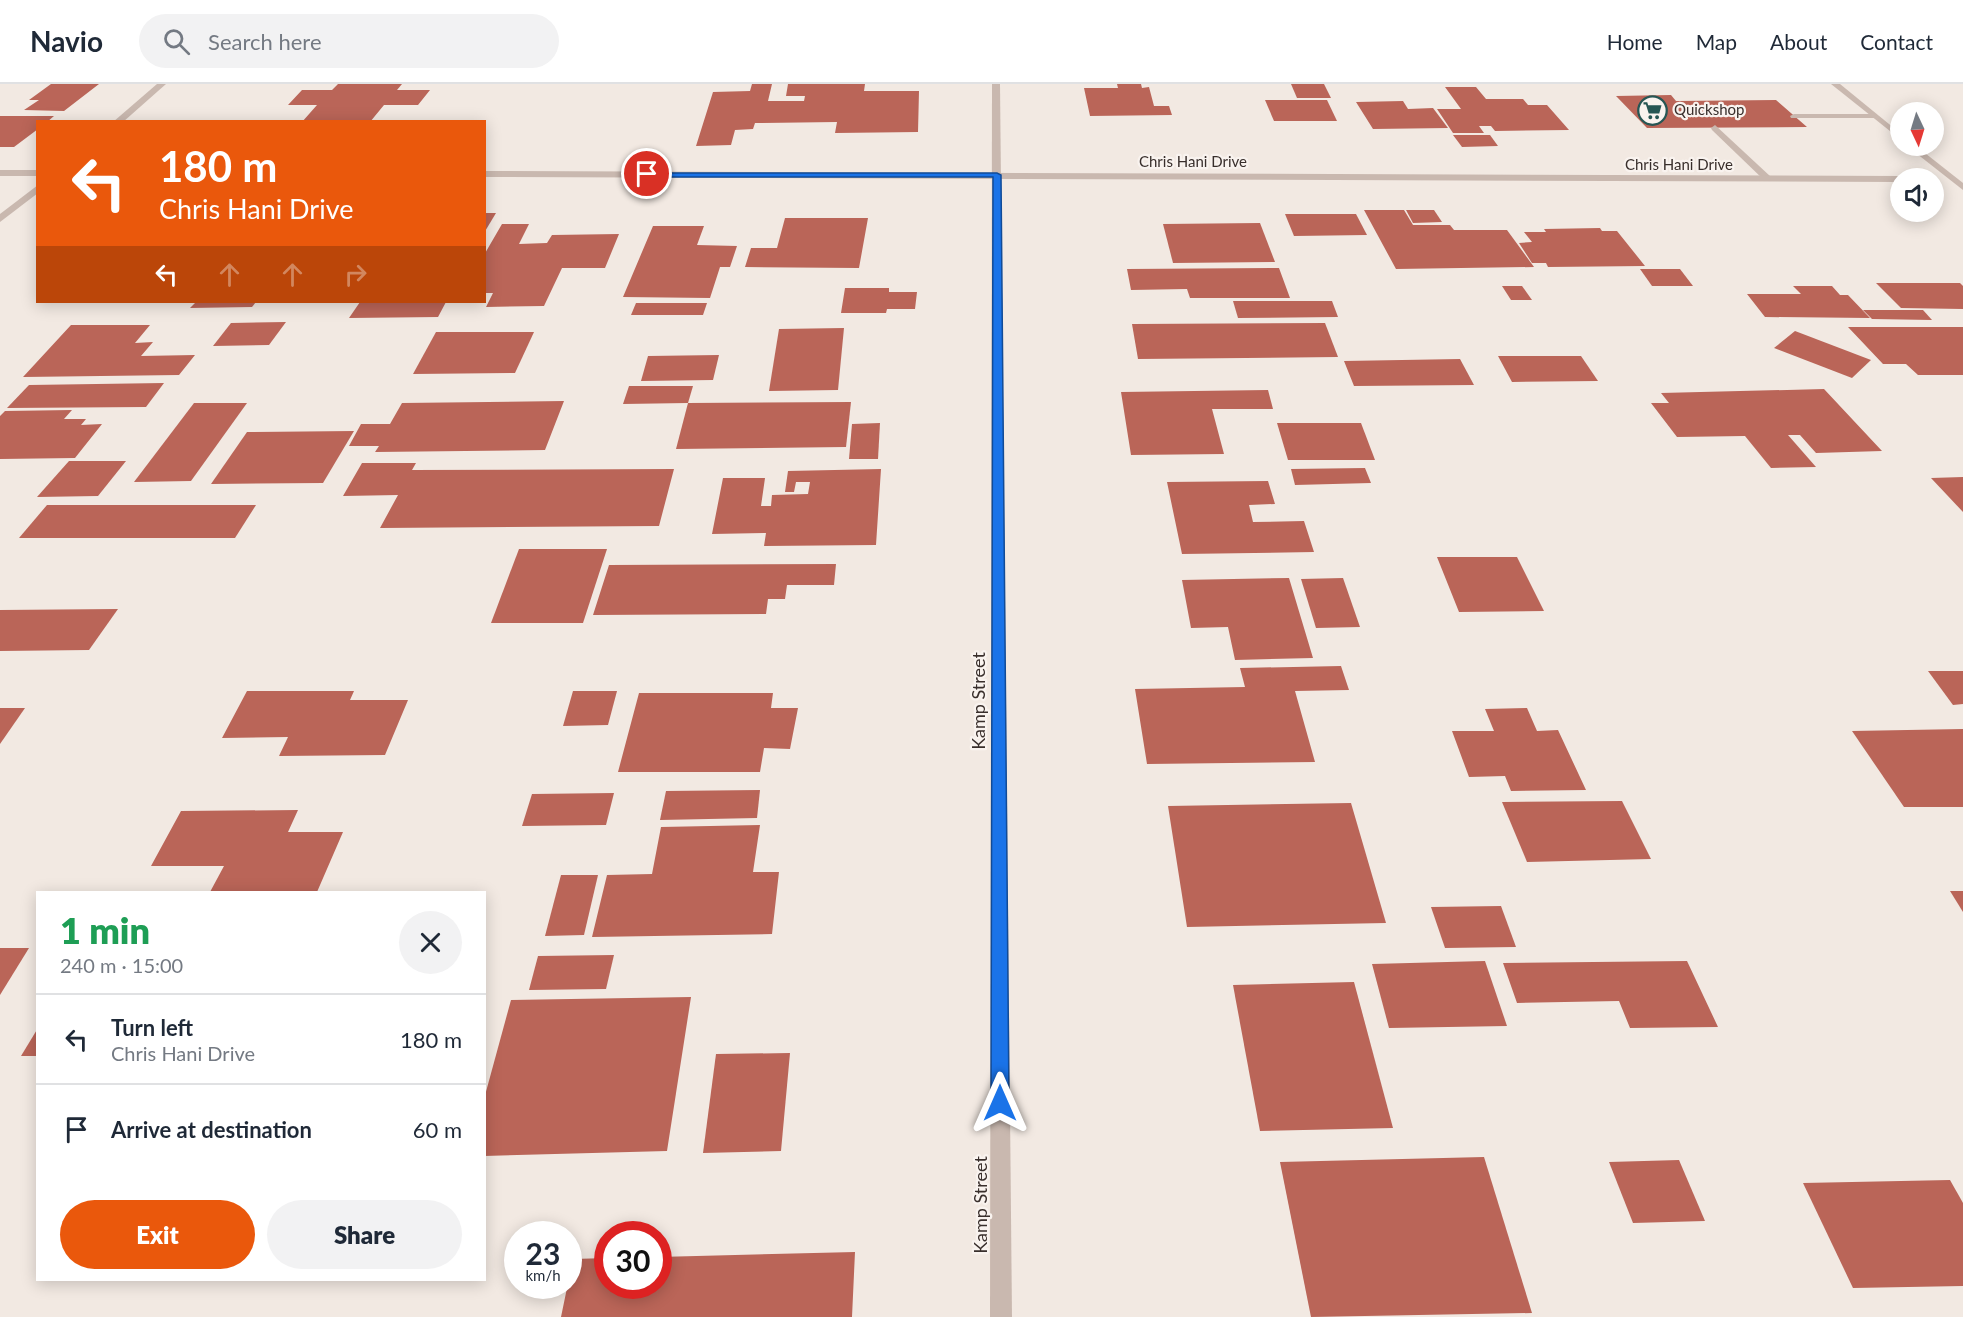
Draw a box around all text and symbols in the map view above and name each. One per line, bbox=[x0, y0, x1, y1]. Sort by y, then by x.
search box bbox=[139, 14, 559, 68]
text: Navio bbox=[30, 24, 103, 58]
icon: search bbox=[160, 25, 193, 58]
text: Search here bbox=[208, 28, 322, 55]
text: Home bbox=[1607, 29, 1663, 54]
text: Map bbox=[1696, 29, 1737, 54]
text: About bbox=[1770, 29, 1827, 54]
text: Contact bbox=[1860, 29, 1933, 54]
supermarket icon: Quickshop bbox=[1637, 94, 1669, 126]
place label: Quickshop bbox=[1674, 100, 1744, 118]
north arrow bbox=[1890, 102, 1944, 156]
map controls bbox=[1890, 102, 1944, 222]
text: 180 m bbox=[159, 141, 277, 191]
icon: left bbox=[60, 144, 138, 222]
pin bbox=[621, 148, 672, 199]
street label: Chris Hani Drive bbox=[1139, 152, 1247, 170]
street label: Chris Hani Drive bbox=[1625, 155, 1733, 173]
icon: arrive bbox=[630, 157, 663, 190]
button: sound bbox=[1890, 168, 1944, 222]
text: Chris Hani Drive bbox=[159, 192, 353, 225]
icon: left bbox=[150, 258, 183, 291]
icon: ahead bbox=[213, 258, 246, 291]
icon: ahead bbox=[276, 258, 309, 291]
icon: right bbox=[339, 258, 372, 291]
street label: Kamp Street bbox=[967, 652, 989, 750]
text: 1 min bbox=[60, 908, 150, 952]
button: close bbox=[399, 911, 462, 974]
text: 240 m · 15:00 bbox=[60, 953, 183, 977]
text: Turn left bbox=[111, 1014, 193, 1041]
icon: left bbox=[60, 1023, 93, 1056]
text: 180 m bbox=[400, 1026, 462, 1053]
text: Chris Hani Drive bbox=[111, 1041, 255, 1065]
position arrow bbox=[968, 1071, 1032, 1135]
icon: arrive bbox=[60, 1113, 93, 1146]
text: Arrive at destination bbox=[111, 1116, 312, 1143]
text: 60 m bbox=[413, 1116, 462, 1143]
street label: Kamp Street bbox=[969, 1156, 991, 1254]
button: Exit bbox=[60, 1200, 255, 1269]
button: Share bbox=[267, 1200, 462, 1269]
speed limit sign: 30 bbox=[594, 1221, 672, 1299]
text: 23 bbox=[526, 1235, 560, 1271]
text: km/h bbox=[525, 1266, 561, 1284]

